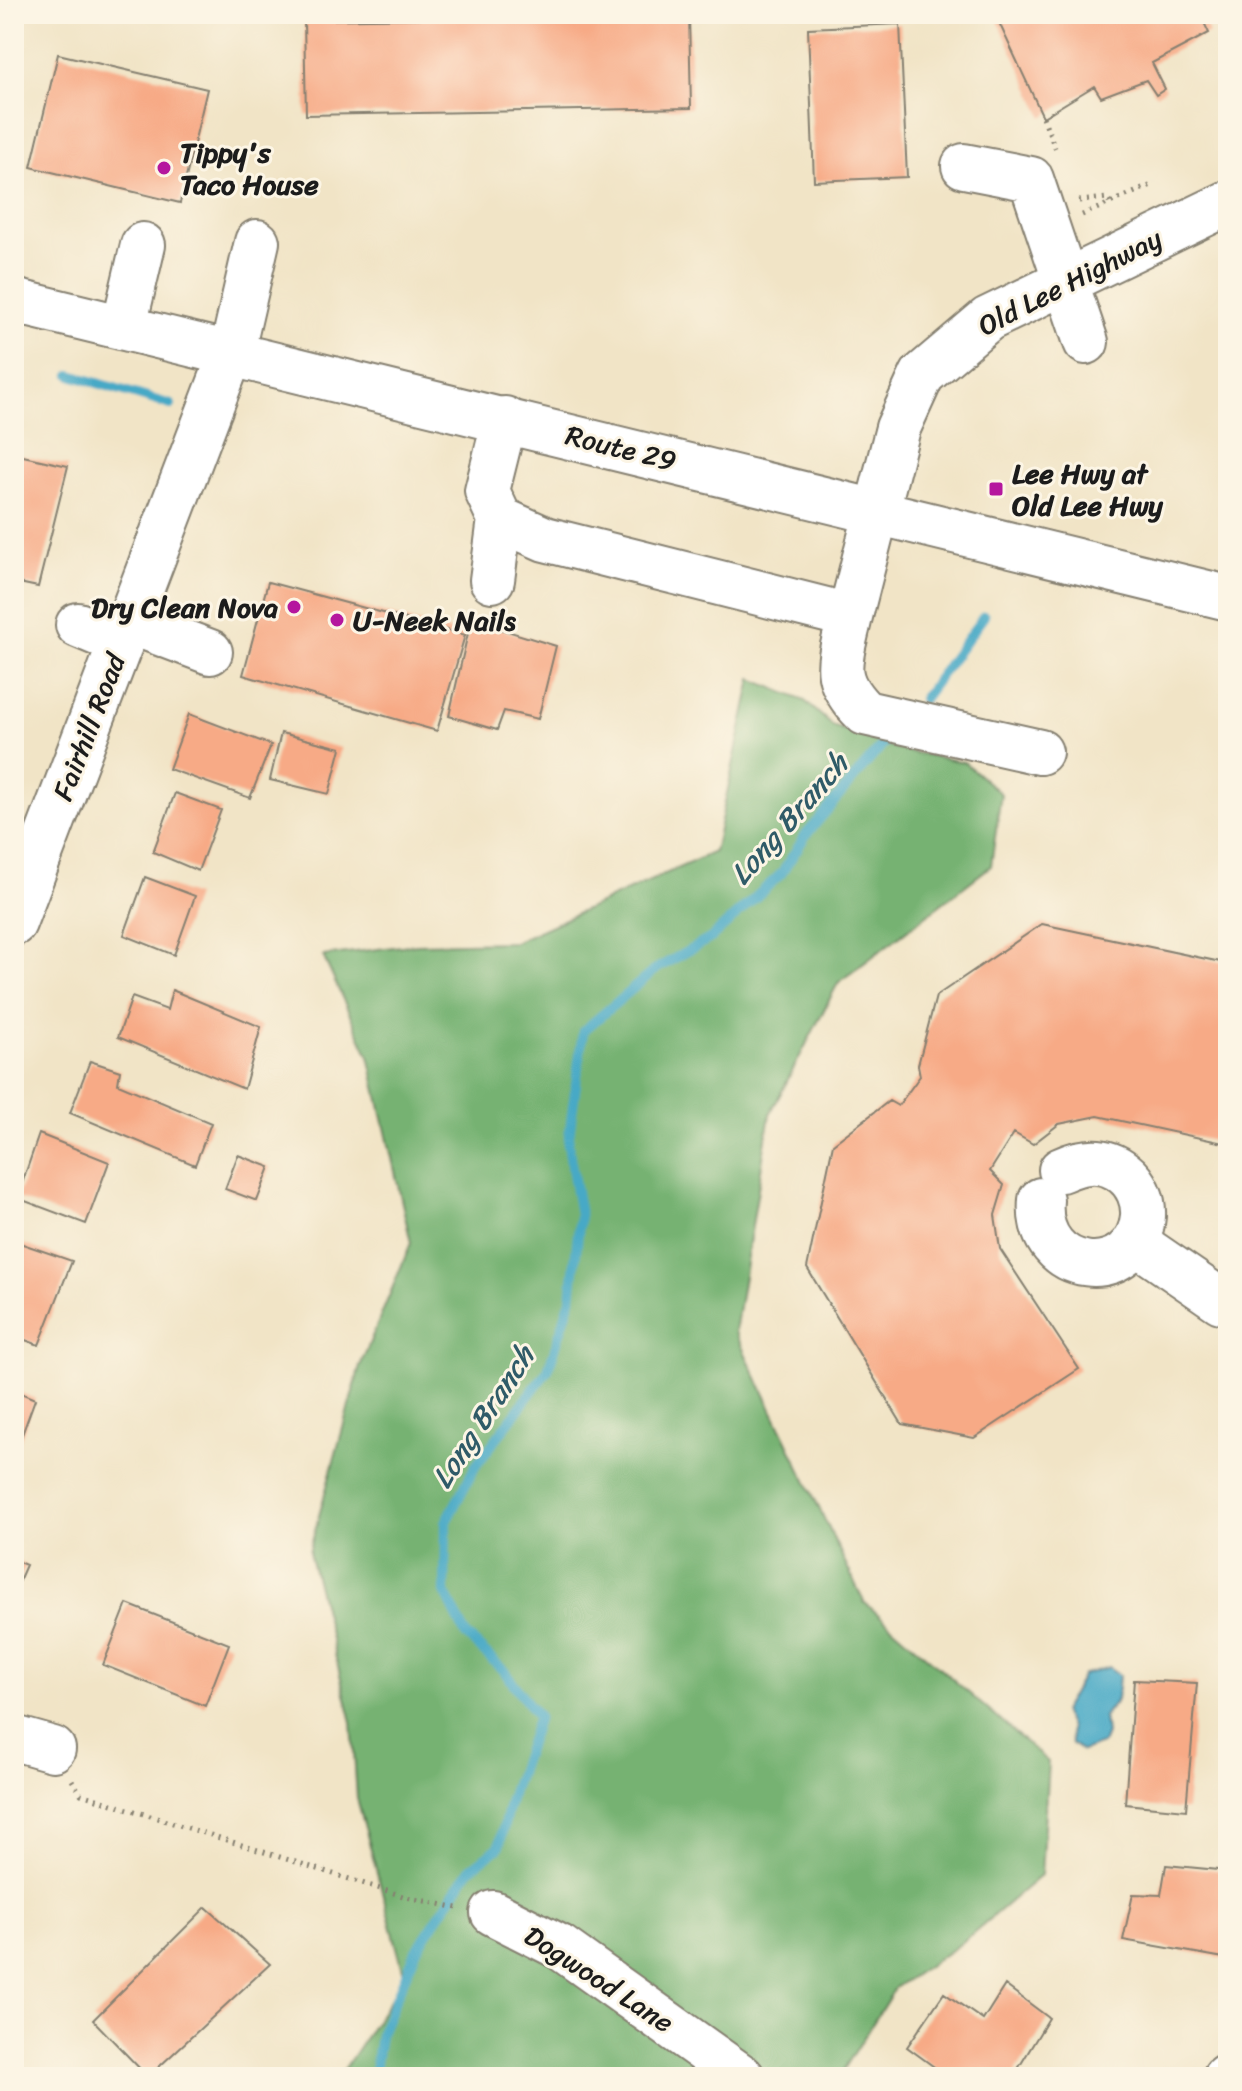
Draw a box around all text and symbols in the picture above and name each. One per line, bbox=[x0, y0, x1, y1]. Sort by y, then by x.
place label: Tippy's Taco House bbox=[180, 128, 319, 209]
marker: Tippy's Taco House bbox=[155, 159, 173, 177]
street label: Old Lee Highway bbox=[969, 214, 1171, 350]
street label: Route 29 bbox=[560, 411, 682, 485]
place label: Lee Hwy at Old Lee Hwy bbox=[1012, 449, 1164, 530]
marker: Lee Hwy at Old Lee Hwy bbox=[987, 480, 1005, 498]
place label: Dry Clean Nova bbox=[91, 583, 278, 632]
place label: U-Neek Nails bbox=[353, 596, 516, 645]
marker: Dry Clean Nova bbox=[285, 598, 303, 616]
marker: U-Neek Nails bbox=[328, 611, 346, 629]
street label: Fairhill Road bbox=[38, 644, 140, 808]
water label: Long Branch bbox=[716, 739, 864, 898]
water label: Long Branch bbox=[416, 1333, 551, 1499]
street label: Dogwood Lane bbox=[514, 1912, 684, 2046]

